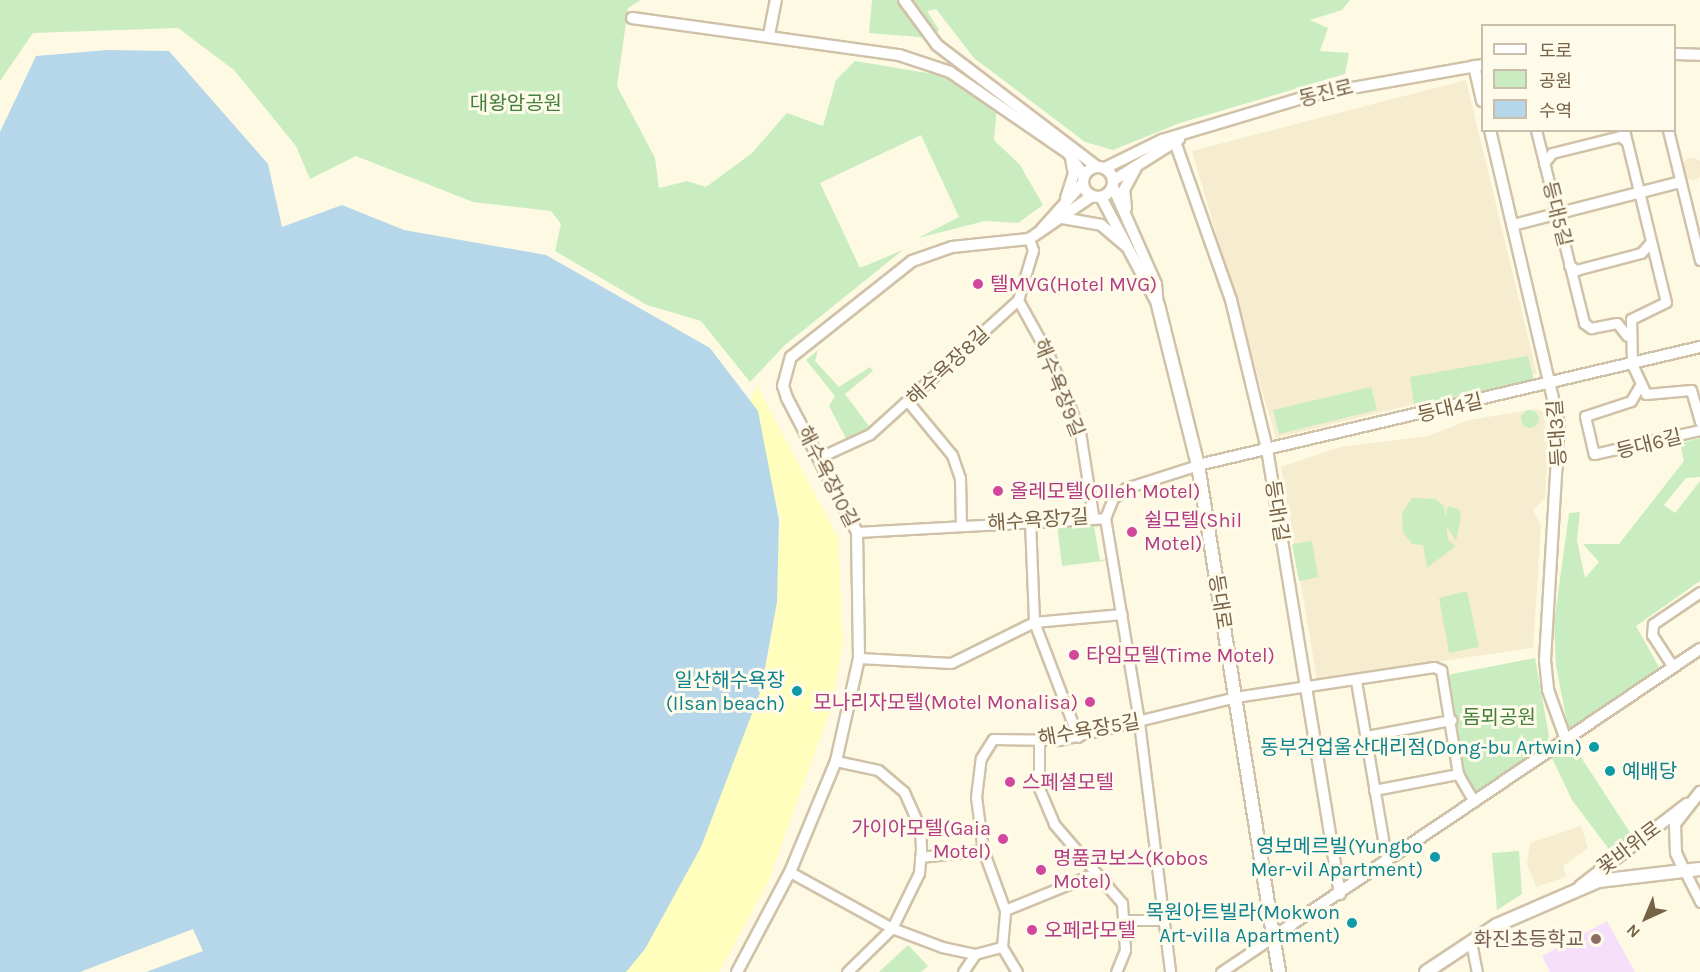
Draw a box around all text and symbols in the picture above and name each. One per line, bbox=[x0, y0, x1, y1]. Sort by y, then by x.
legend bbox=[1481, 24, 1676, 132]
text: 도로 bbox=[1539, 40, 1572, 62]
text: 공원 bbox=[1539, 70, 1572, 92]
street label: 동진로 bbox=[1296, 75, 1356, 111]
park label: 대왕암공원 bbox=[470, 91, 562, 115]
text: 수역 bbox=[1539, 100, 1572, 122]
street label: 등대5길 bbox=[1537, 179, 1577, 249]
place label: 텔MVG(Hotel MVG) bbox=[990, 272, 1157, 296]
marker: 텔MVG(Hotel MVG) bbox=[971, 277, 985, 291]
street label: 해수욕장8길 bbox=[902, 322, 994, 410]
street label: 해수욕장9길 bbox=[1028, 335, 1090, 441]
street label: 등대4길 bbox=[1415, 389, 1485, 427]
street label: 등대3길 bbox=[1543, 399, 1571, 467]
street label: 해수욕장10길 bbox=[792, 422, 864, 532]
street label: 등대6길 bbox=[1614, 424, 1684, 464]
place label: 올레모텔(Olleh Motel) bbox=[1010, 479, 1200, 503]
street label: 등대1길 bbox=[1260, 479, 1294, 543]
marker: 올레모텔(Olleh Motel) bbox=[991, 484, 1005, 498]
street label: 해수욕장7길 bbox=[987, 504, 1089, 536]
place label: 쉴모텔(Shil Motel) bbox=[1144, 508, 1242, 555]
marker: 쉴모텔(Shil Motel) bbox=[1125, 525, 1139, 539]
street label: 등대로 bbox=[1204, 573, 1236, 631]
place label: 타임모텔(Time Motel) bbox=[1086, 643, 1275, 667]
marker: 타임모텔(Time Motel) bbox=[1067, 648, 1081, 662]
place label: 일산해수욕장 (Ilsan beach) bbox=[666, 668, 785, 715]
marker: 일산해수욕장 (Ilsan beach) bbox=[790, 684, 804, 698]
place label: 모나리자모텔(Motel Monalisa) bbox=[813, 690, 1078, 714]
marker: 모나리자모텔(Motel Monalisa) bbox=[1083, 695, 1097, 709]
park label: 돔뫼공원 bbox=[1462, 705, 1536, 729]
street label: 해수욕장5길 bbox=[1036, 709, 1142, 751]
place label: 동부건업울산대리점(Dong-bu Artwin) bbox=[1260, 735, 1582, 759]
marker: 동부건업울산대리점(Dong-bu Artwin) bbox=[1587, 740, 1601, 754]
place label: 예배당 bbox=[1622, 759, 1677, 783]
marker: 예배당 bbox=[1603, 764, 1617, 778]
place label: 스페셜모텔 bbox=[1022, 770, 1114, 794]
marker: 스페셜모텔 bbox=[1003, 775, 1017, 789]
place label: 가이아모텔(Gaia Motel) bbox=[851, 816, 991, 863]
street label: 꽃바위로 bbox=[1592, 816, 1666, 880]
marker: 가이아모텔(Gaia Motel) bbox=[996, 832, 1010, 846]
place label: 영보메르빌(Yungbo Mer-vil Apartment) bbox=[1251, 834, 1423, 881]
place label: 명품코보스(Kobos Motel) bbox=[1053, 846, 1208, 893]
marker: 영보메르빌(Yungbo Mer-vil Apartment) bbox=[1428, 850, 1442, 864]
marker: 명품코보스(Kobos Motel) bbox=[1034, 863, 1048, 877]
north arrow bbox=[1616, 888, 1676, 948]
place label: 목원아트빌라(Mokwon Art-villa Apartment) bbox=[1146, 900, 1340, 947]
marker: 목원아트빌라(Mokwon Art-villa Apartment) bbox=[1345, 916, 1359, 930]
place label: 오페라모텔 bbox=[1044, 918, 1136, 942]
text: N bbox=[1622, 920, 1644, 942]
marker: 오페라모텔 bbox=[1025, 923, 1039, 937]
place label: 화진초등학교 bbox=[1474, 927, 1584, 951]
marker: 화진초등학교 bbox=[1589, 932, 1603, 946]

